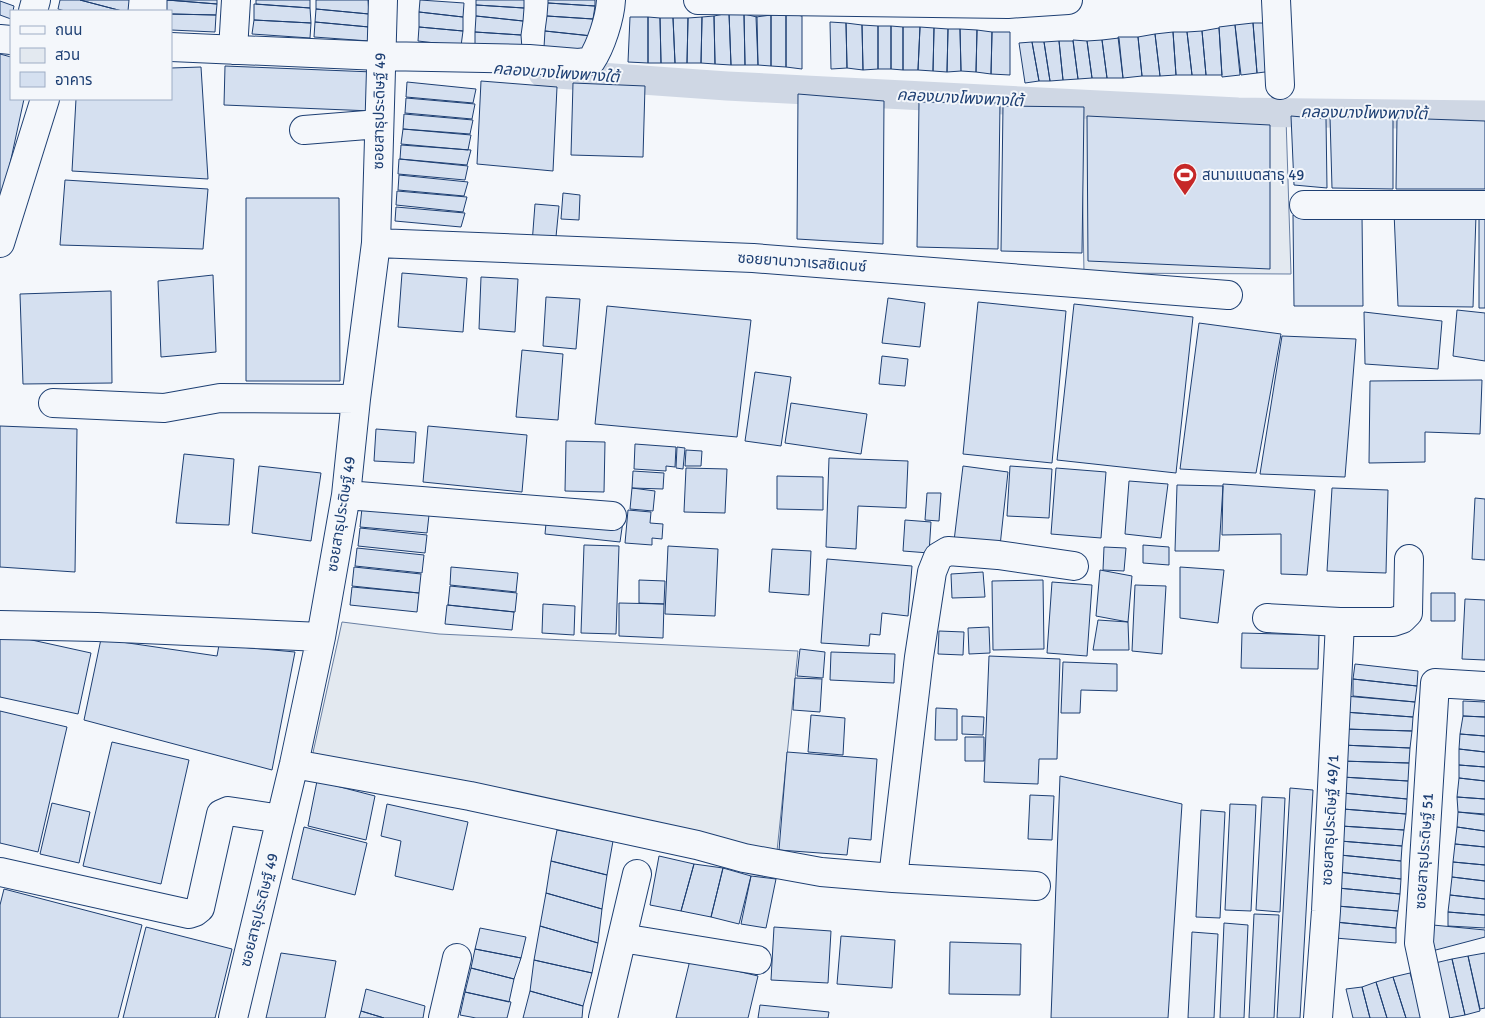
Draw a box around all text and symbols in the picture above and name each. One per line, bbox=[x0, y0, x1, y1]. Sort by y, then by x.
legend bbox=[10, 10, 172, 100]
text: ถนน bbox=[55, 21, 82, 39]
text: สวน bbox=[55, 46, 80, 64]
street label: ซอยสาธุประดิษฐ์ 49 bbox=[369, 53, 389, 169]
water label: คลองบางโพงพางใต้ bbox=[492, 59, 622, 88]
text: อาคาร bbox=[55, 71, 92, 89]
water label: คลองบางโพงพางใต้ bbox=[896, 85, 1026, 111]
water label: คลองบางโพงพางใต้ bbox=[1300, 102, 1429, 124]
sports icon: สนามแบตสาธุ 49 bbox=[1172, 162, 1198, 196]
place label: สนามแบตสาธุ 49 bbox=[1202, 166, 1304, 184]
street label: ซอยยานาวาเรสซิเดนซ์ bbox=[737, 249, 867, 276]
street label: ซอยสาธุประดิษฐ์ 49 bbox=[323, 455, 359, 573]
street label: ซอยสาธุประดิษฐ์ 49/1 bbox=[1318, 754, 1342, 886]
street label: ซอยสาธุประดิษฐ์ 51 bbox=[1411, 792, 1437, 910]
street label: ซอยสาธุประดิษฐ์ 49 bbox=[236, 851, 282, 969]

